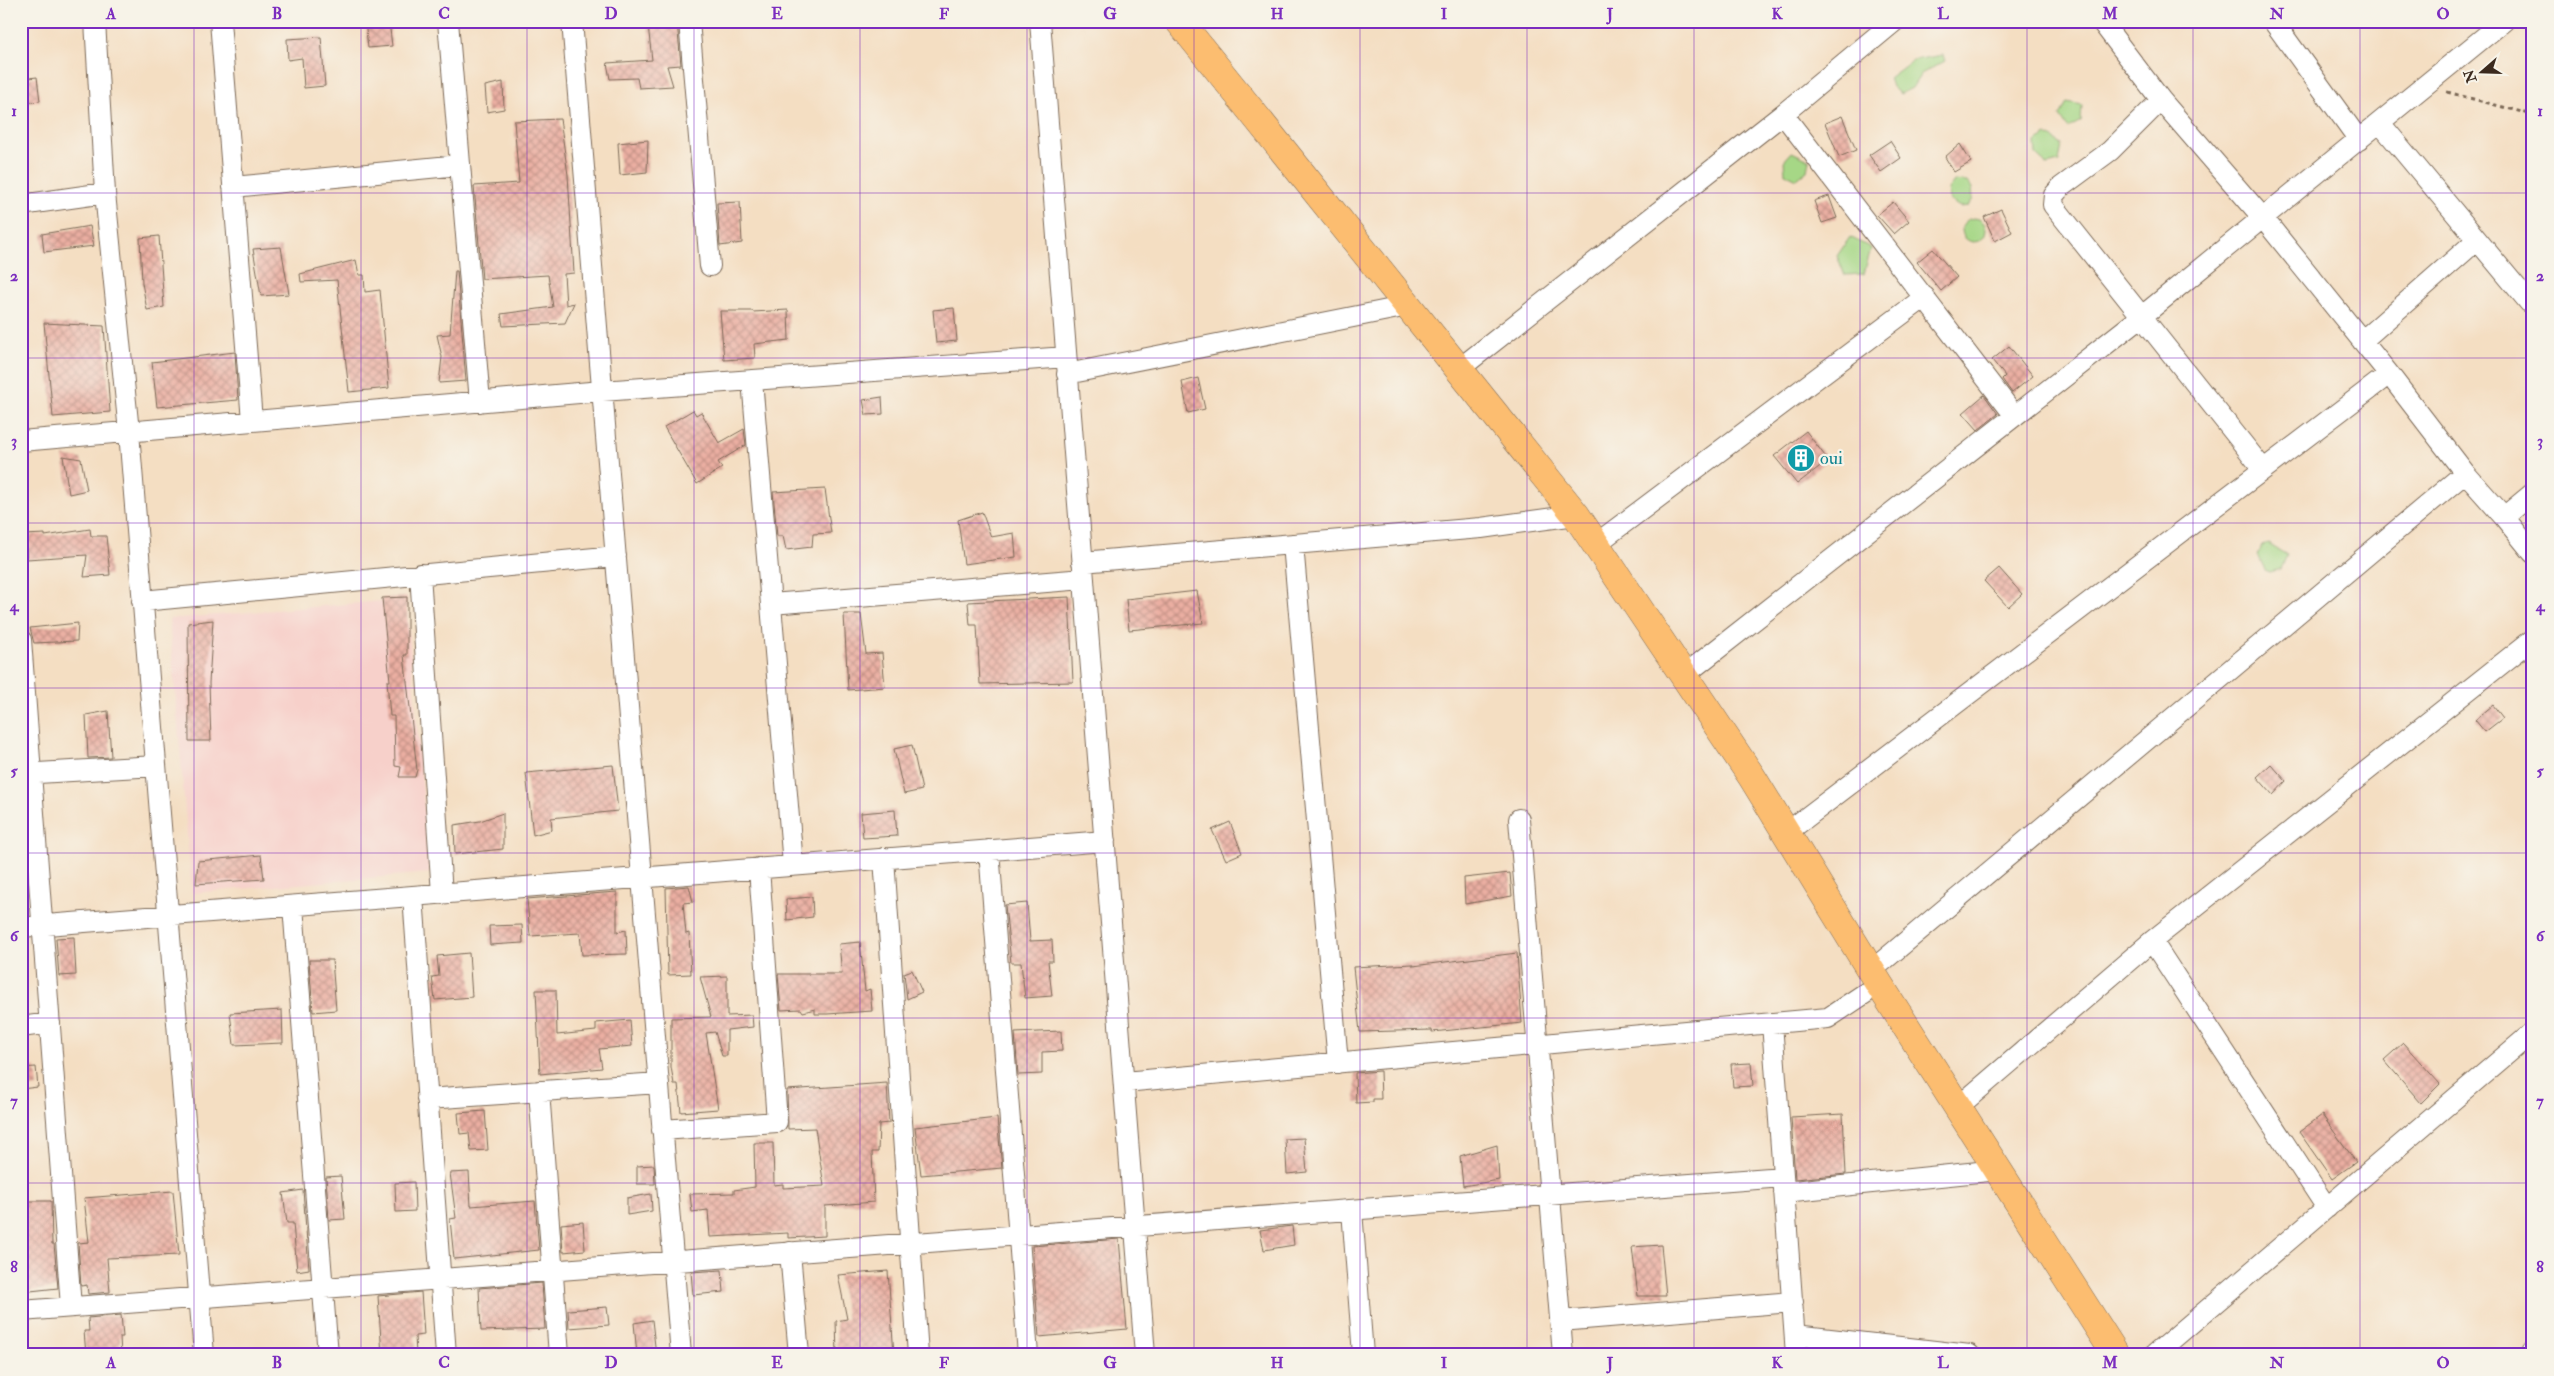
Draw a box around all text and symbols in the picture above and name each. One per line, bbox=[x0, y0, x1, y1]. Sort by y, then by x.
text: A bbox=[105, 4, 117, 24]
text: B bbox=[272, 4, 282, 24]
text: C bbox=[438, 4, 450, 24]
text: D bbox=[604, 4, 618, 24]
text: E bbox=[771, 4, 783, 24]
text: F bbox=[939, 4, 949, 24]
text: G bbox=[1103, 4, 1117, 24]
text: H bbox=[1270, 4, 1284, 24]
text: I bbox=[1441, 4, 1448, 24]
text: J bbox=[1606, 4, 1614, 25]
text: K bbox=[1771, 4, 1783, 24]
text: L bbox=[1937, 4, 1949, 24]
text: M bbox=[2101, 4, 2118, 24]
text: N bbox=[2269, 4, 2285, 24]
text: O bbox=[2436, 4, 2450, 24]
north arrow bbox=[2456, 48, 2506, 98]
text: N bbox=[2460, 67, 2481, 86]
text: 1 bbox=[11, 101, 17, 121]
text: 1 bbox=[2537, 101, 2543, 121]
text: 2 bbox=[10, 266, 18, 286]
text: 2 bbox=[2536, 266, 2544, 286]
text: 3 bbox=[11, 431, 17, 451]
text: 3 bbox=[2537, 431, 2543, 451]
building icon: oui bbox=[1786, 443, 1816, 473]
place label: oui bbox=[1820, 447, 1843, 470]
text: 4 bbox=[9, 596, 20, 616]
text: 4 bbox=[2535, 596, 2546, 616]
text: 5 bbox=[10, 761, 18, 781]
text: 5 bbox=[2536, 761, 2544, 781]
text: 6 bbox=[10, 926, 20, 946]
text: 6 bbox=[2536, 926, 2546, 946]
text: 7 bbox=[10, 1091, 18, 1111]
text: 7 bbox=[2536, 1091, 2544, 1111]
text: 8 bbox=[10, 1257, 18, 1277]
text: 8 bbox=[2536, 1257, 2544, 1277]
text: A bbox=[105, 1353, 117, 1373]
text: B bbox=[272, 1353, 282, 1373]
text: C bbox=[438, 1353, 450, 1373]
text: D bbox=[604, 1353, 618, 1373]
text: E bbox=[771, 1353, 783, 1373]
text: F bbox=[939, 1353, 949, 1373]
text: G bbox=[1103, 1353, 1117, 1373]
text: H bbox=[1270, 1353, 1284, 1373]
text: I bbox=[1441, 1353, 1448, 1373]
text: J bbox=[1606, 1353, 1614, 1374]
text: K bbox=[1771, 1353, 1783, 1373]
text: L bbox=[1937, 1353, 1949, 1373]
text: M bbox=[2101, 1353, 2118, 1373]
text: N bbox=[2269, 1353, 2285, 1373]
text: O bbox=[2436, 1353, 2450, 1373]

